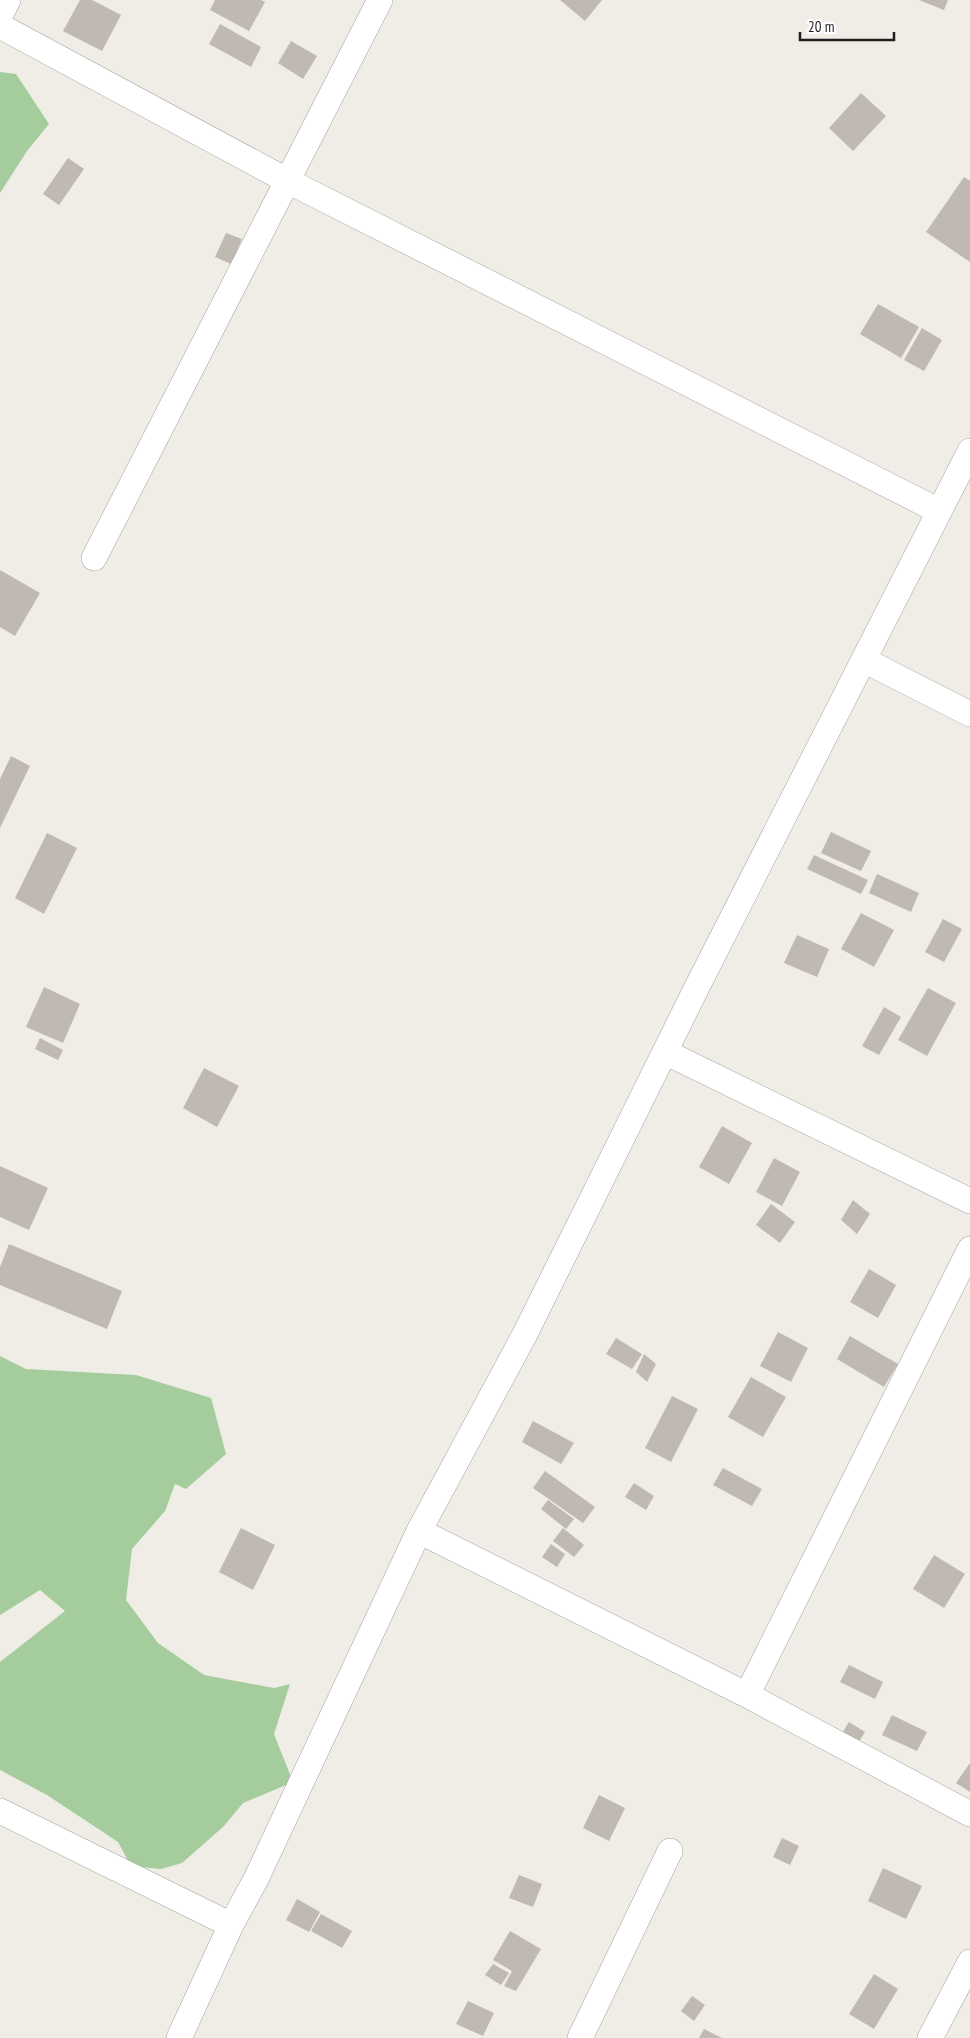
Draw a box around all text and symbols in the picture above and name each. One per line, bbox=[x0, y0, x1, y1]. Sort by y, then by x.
scale bar bbox=[800, 10, 894, 42]
text: 20 m bbox=[808, 17, 834, 36]

